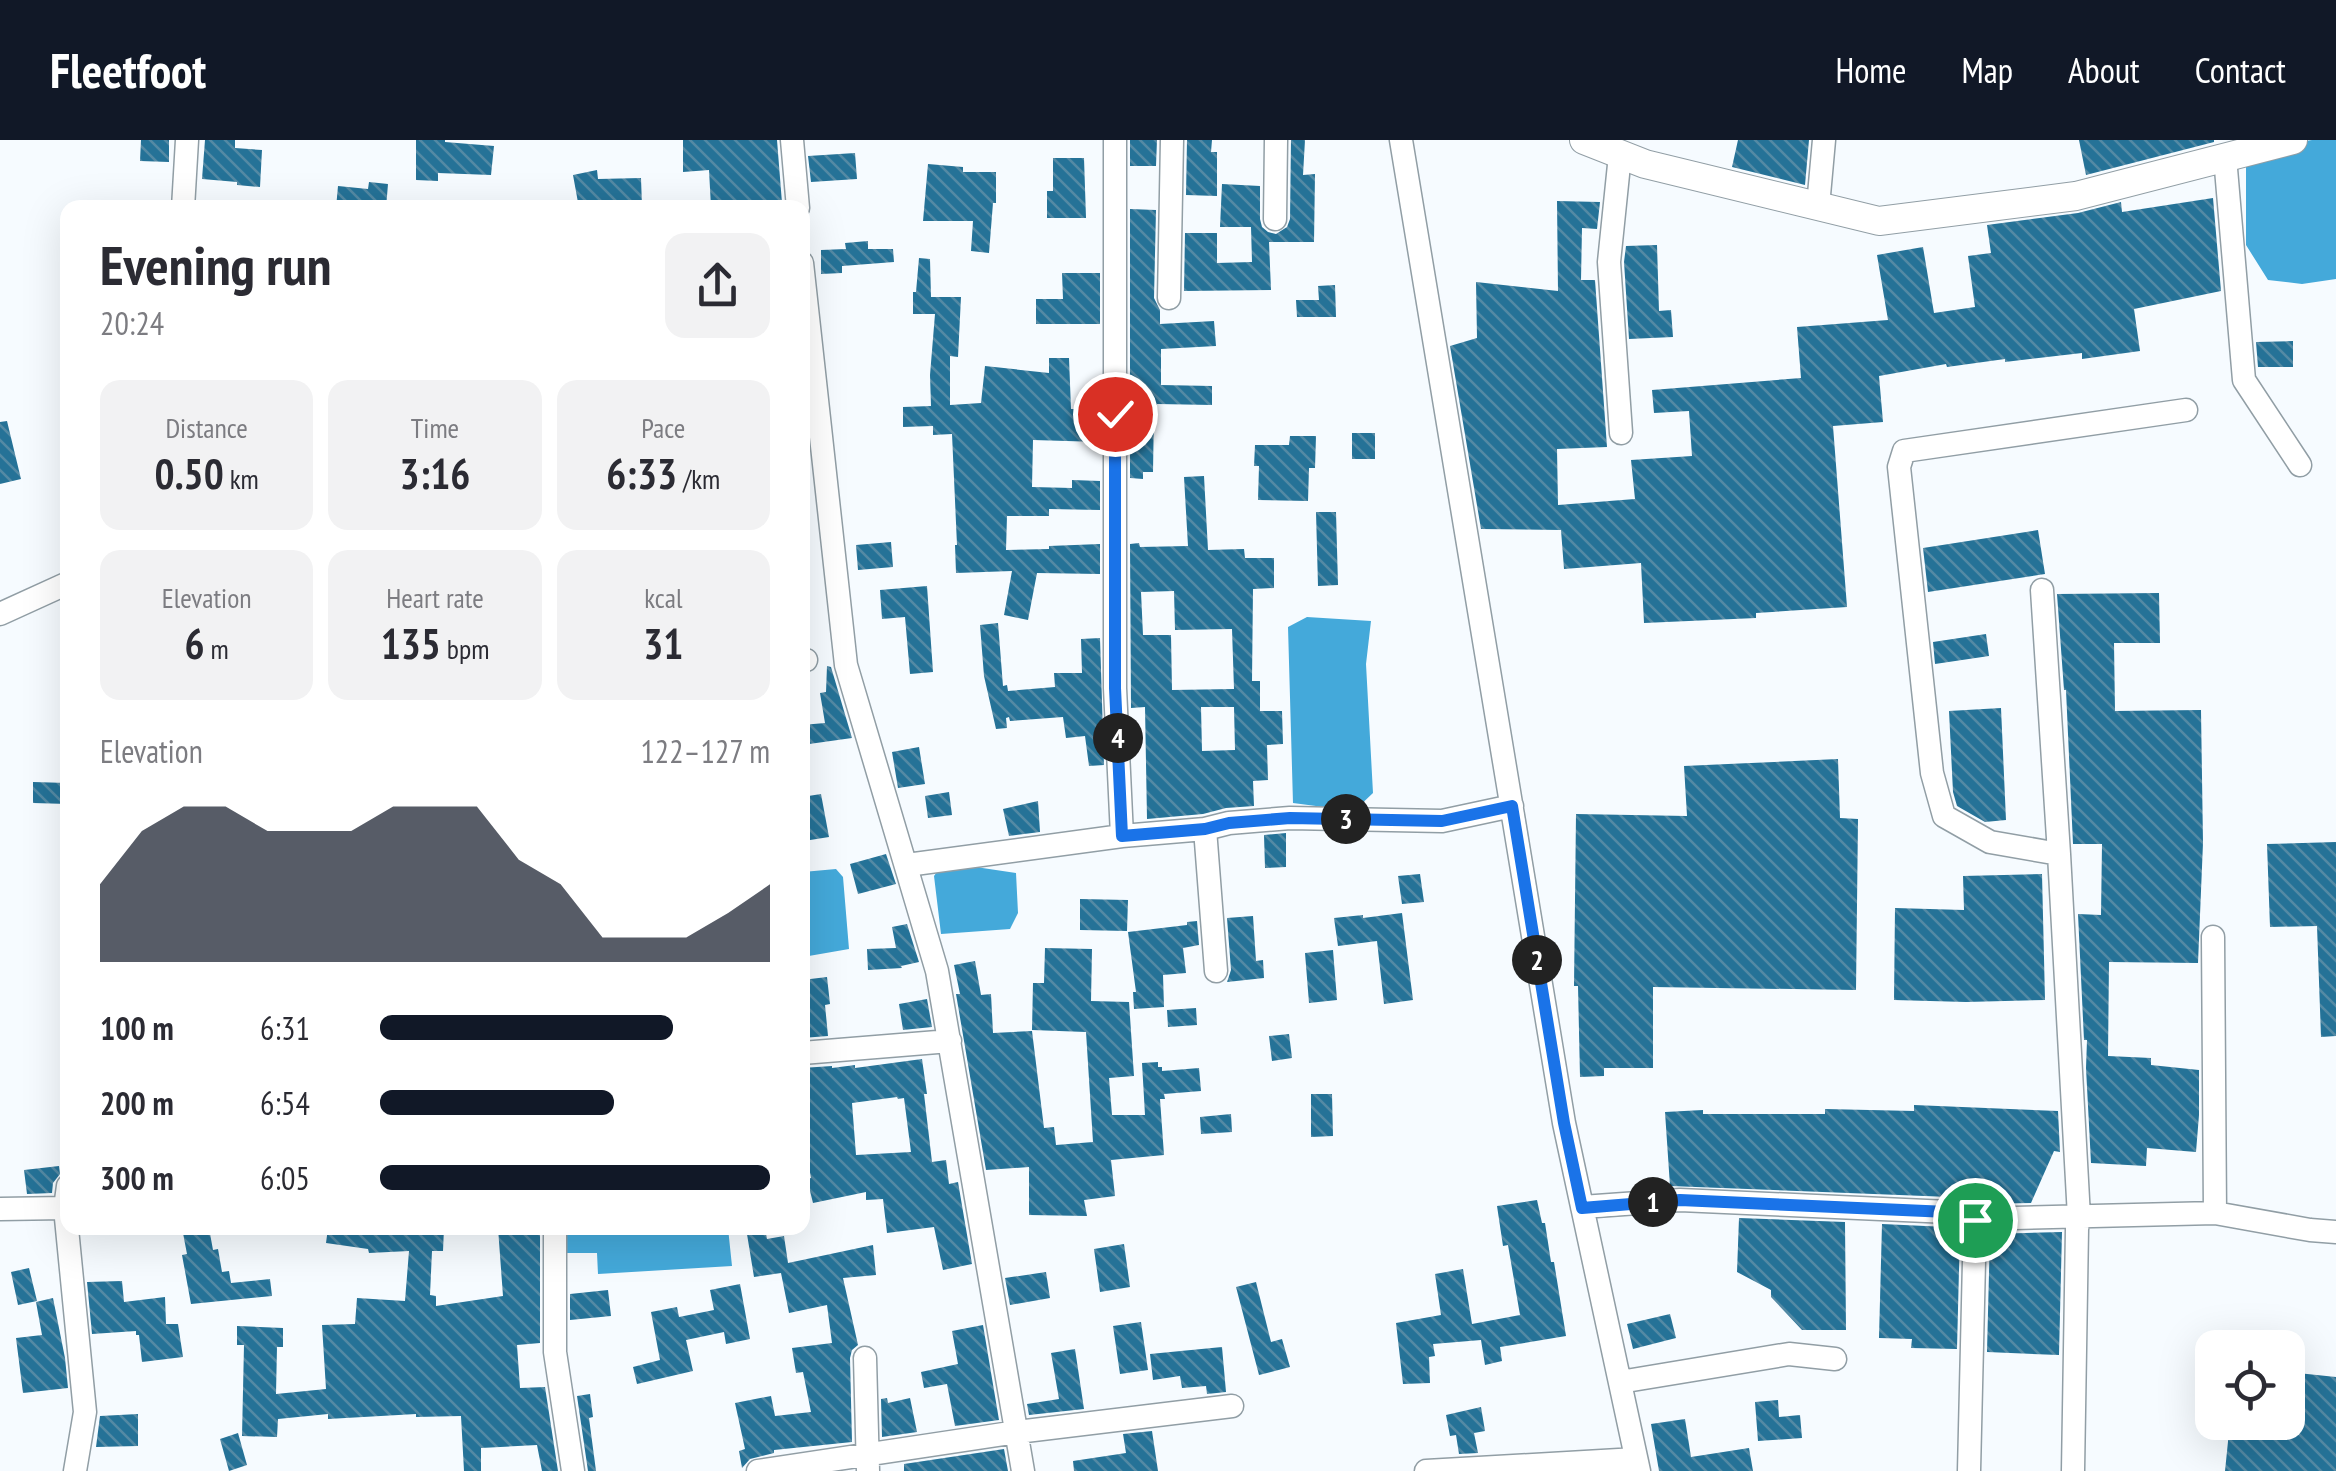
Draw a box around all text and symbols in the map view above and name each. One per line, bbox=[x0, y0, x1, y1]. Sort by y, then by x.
text: Fleetfoot bbox=[50, 39, 206, 101]
text: Home bbox=[1835, 47, 1907, 93]
text: Map bbox=[1962, 47, 2013, 93]
text: About bbox=[2068, 47, 2140, 93]
text: Contact bbox=[2195, 47, 2286, 93]
text: Evening run bbox=[100, 229, 332, 300]
button: share bbox=[665, 233, 770, 338]
text: 20:24 bbox=[100, 302, 164, 344]
pin bbox=[1073, 372, 1158, 457]
icon: check bbox=[1088, 387, 1143, 442]
text: Distance bbox=[165, 409, 248, 446]
text: Time bbox=[411, 409, 459, 446]
text: Pace bbox=[641, 409, 685, 446]
text: 0.50 bbox=[155, 446, 224, 501]
text: 3:16 bbox=[400, 446, 470, 501]
text: 6:33 bbox=[606, 446, 677, 501]
text: km bbox=[224, 460, 259, 497]
text: /km bbox=[677, 460, 720, 497]
text: Elevation bbox=[162, 579, 252, 616]
text: Heart rate bbox=[386, 579, 484, 616]
text: kcal bbox=[644, 579, 682, 616]
text: 6 bbox=[185, 616, 205, 671]
text: 135 bbox=[381, 616, 441, 671]
text: 31 bbox=[643, 616, 683, 671]
text: m bbox=[205, 630, 229, 667]
text: bpm bbox=[441, 630, 489, 667]
pin: 4 bbox=[1093, 713, 1143, 763]
text: 4 bbox=[1111, 719, 1125, 756]
text: Elevation bbox=[100, 730, 203, 772]
text: 122–127 m bbox=[640, 730, 770, 772]
pin: 3 bbox=[1321, 794, 1371, 844]
text: 3 bbox=[1339, 800, 1353, 837]
pin: 2 bbox=[1512, 935, 1562, 985]
text: 2 bbox=[1530, 941, 1544, 978]
text: 100 m bbox=[100, 1007, 174, 1049]
text: 6:31 bbox=[260, 1007, 310, 1049]
text: 200 m bbox=[100, 1082, 174, 1124]
text: 6:54 bbox=[260, 1082, 310, 1124]
text: 300 m bbox=[100, 1157, 174, 1199]
text: 6:05 bbox=[260, 1157, 310, 1199]
pin: 1 bbox=[1628, 1177, 1678, 1227]
pin bbox=[1933, 1178, 2018, 1263]
text: 1 bbox=[1646, 1183, 1660, 1220]
icon: arrive bbox=[1948, 1193, 2003, 1248]
map controls bbox=[2195, 1330, 2305, 1440]
button: locate bbox=[2195, 1330, 2305, 1440]

